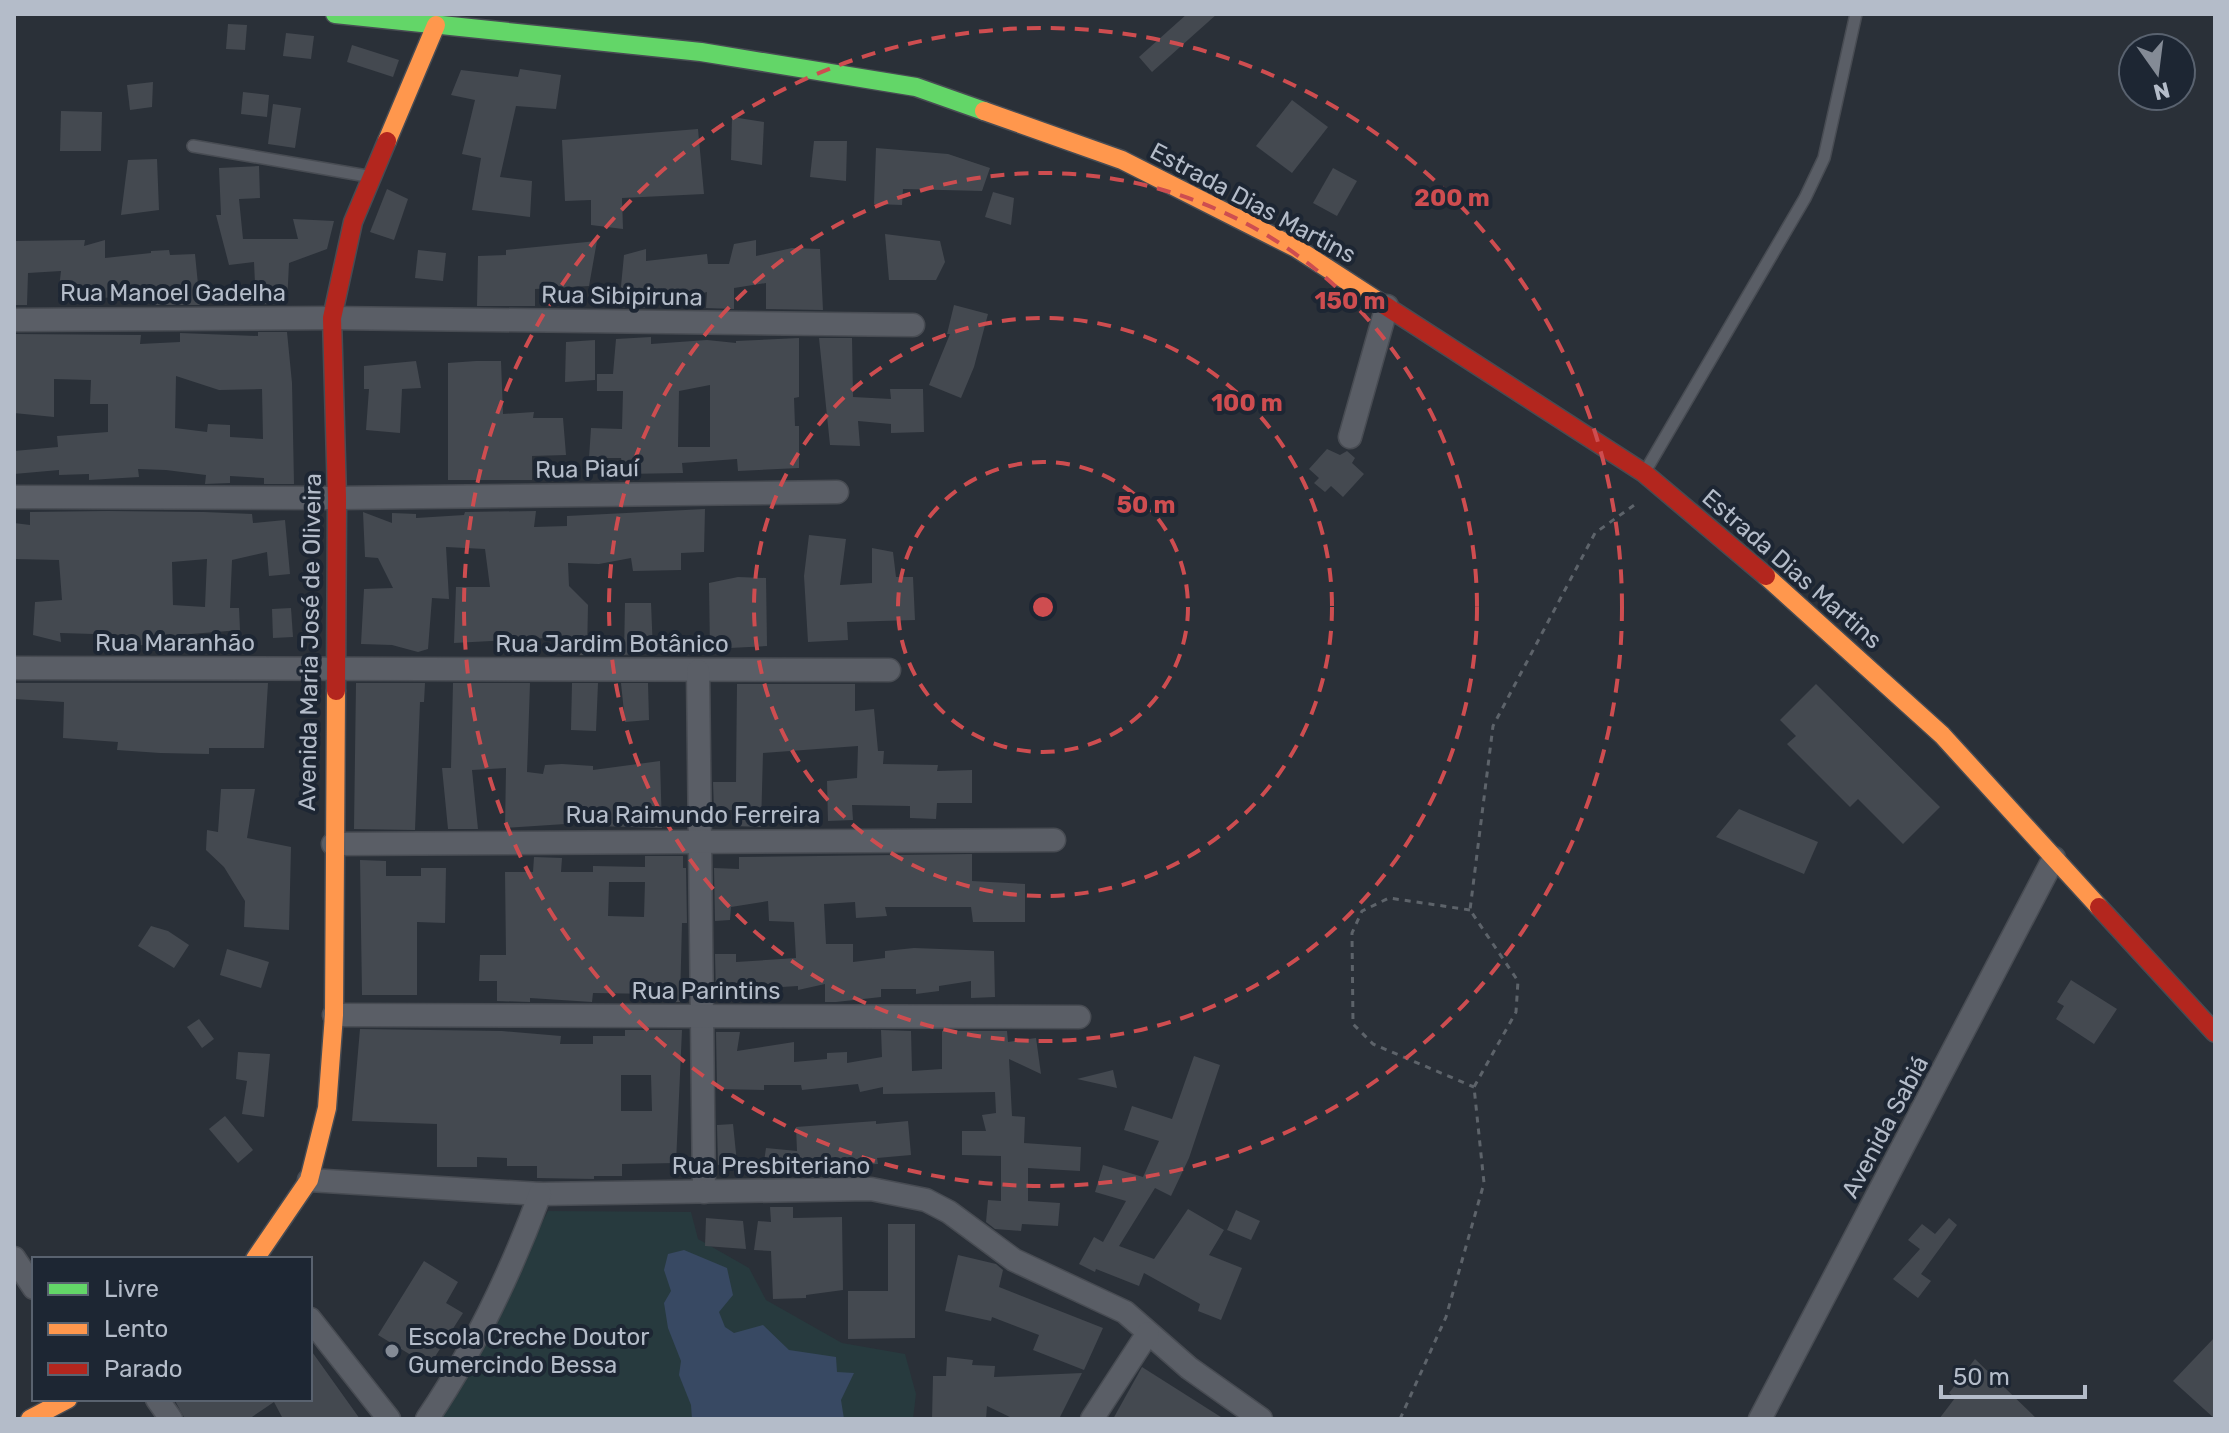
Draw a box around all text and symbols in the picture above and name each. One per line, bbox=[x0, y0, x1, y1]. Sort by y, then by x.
north arrow bbox=[2117, 32, 2197, 112]
text: N bbox=[2151, 76, 2173, 106]
street label: Estrada Dias Martins bbox=[1145, 137, 1361, 269]
text: 200 m bbox=[1414, 184, 1490, 212]
street label: Rua Manoel Gadelha bbox=[60, 279, 286, 307]
street label: Rua Sibipiruna bbox=[541, 281, 703, 311]
text: 150 m bbox=[1315, 287, 1385, 315]
text: 100 m bbox=[1211, 389, 1283, 417]
street label: Rua Piauí bbox=[535, 454, 640, 484]
street label: Avenida Maria José de Oliveira bbox=[293, 473, 327, 811]
street label: Estrada Dias Martins bbox=[1696, 483, 1888, 655]
text: 50 m bbox=[1117, 491, 1175, 519]
centre of rings bbox=[1029, 593, 1057, 621]
street label: Rua Maranhão bbox=[95, 629, 255, 657]
street label: Rua Jardim Botânico bbox=[495, 630, 729, 658]
street label: Rua Raimundo Ferreira bbox=[566, 801, 820, 829]
street label: Rua Parintins bbox=[632, 977, 781, 1005]
street label: Avenida Sabiá bbox=[1836, 1051, 1934, 1203]
street label: Rua Presbiteriano bbox=[672, 1152, 870, 1180]
legend bbox=[32, 1257, 312, 1401]
text: Livre bbox=[104, 1275, 159, 1303]
text: Lento bbox=[104, 1315, 168, 1343]
place label: Escola Creche Doutor Gumercindo Bessa bbox=[408, 1323, 649, 1379]
marker: Escola Creche Doutor Gumercindo Bessa bbox=[383, 1342, 401, 1360]
scale bar bbox=[1941, 1349, 2085, 1399]
text: Parado bbox=[104, 1355, 183, 1383]
text: 50 m bbox=[1953, 1363, 2010, 1391]

